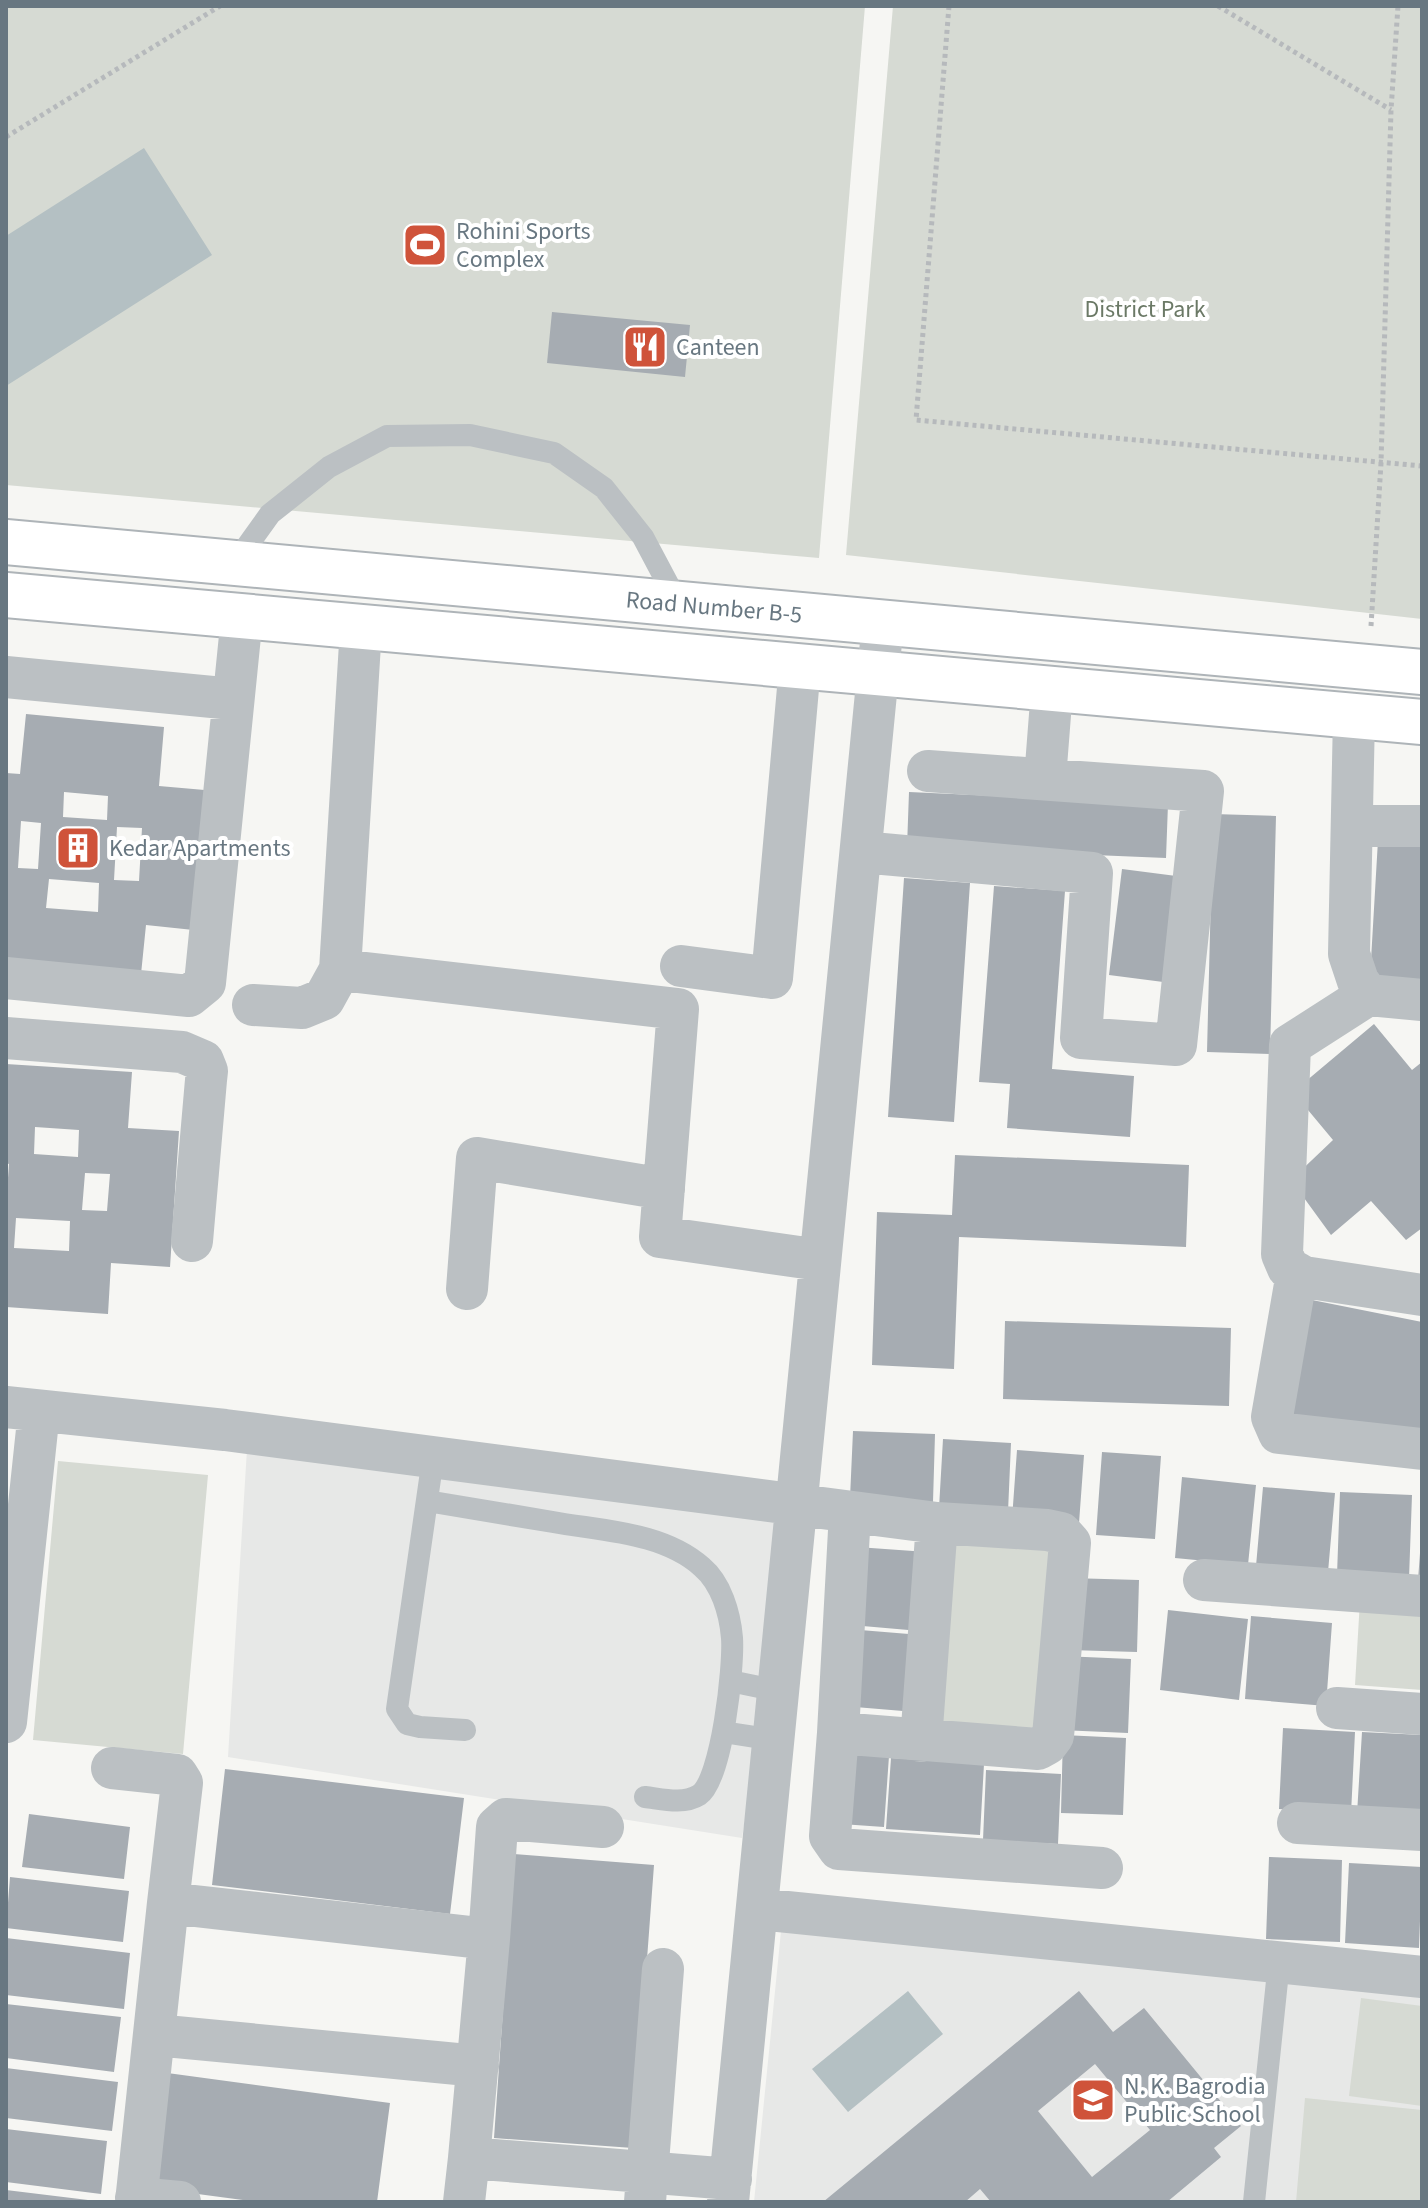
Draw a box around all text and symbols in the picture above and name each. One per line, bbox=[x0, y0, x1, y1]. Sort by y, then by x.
place label: Rohini Sports Complex bbox=[456, 214, 591, 277]
sports icon: Rohini Sports Complex bbox=[401, 221, 449, 269]
park label: District Park bbox=[1084, 292, 1206, 327]
restaurant icon: Canteen bbox=[621, 323, 669, 371]
place label: Canteen bbox=[676, 330, 760, 365]
street label: Road Number B-5 bbox=[624, 582, 803, 633]
building icon: Kedar Apartments bbox=[54, 824, 102, 872]
place label: Kedar Apartments bbox=[109, 831, 291, 866]
place label: N. K. Bagrodia Public School bbox=[1124, 2069, 1266, 2132]
school or university icon: N. K. Bagrodia Public School bbox=[1069, 2076, 1117, 2124]

